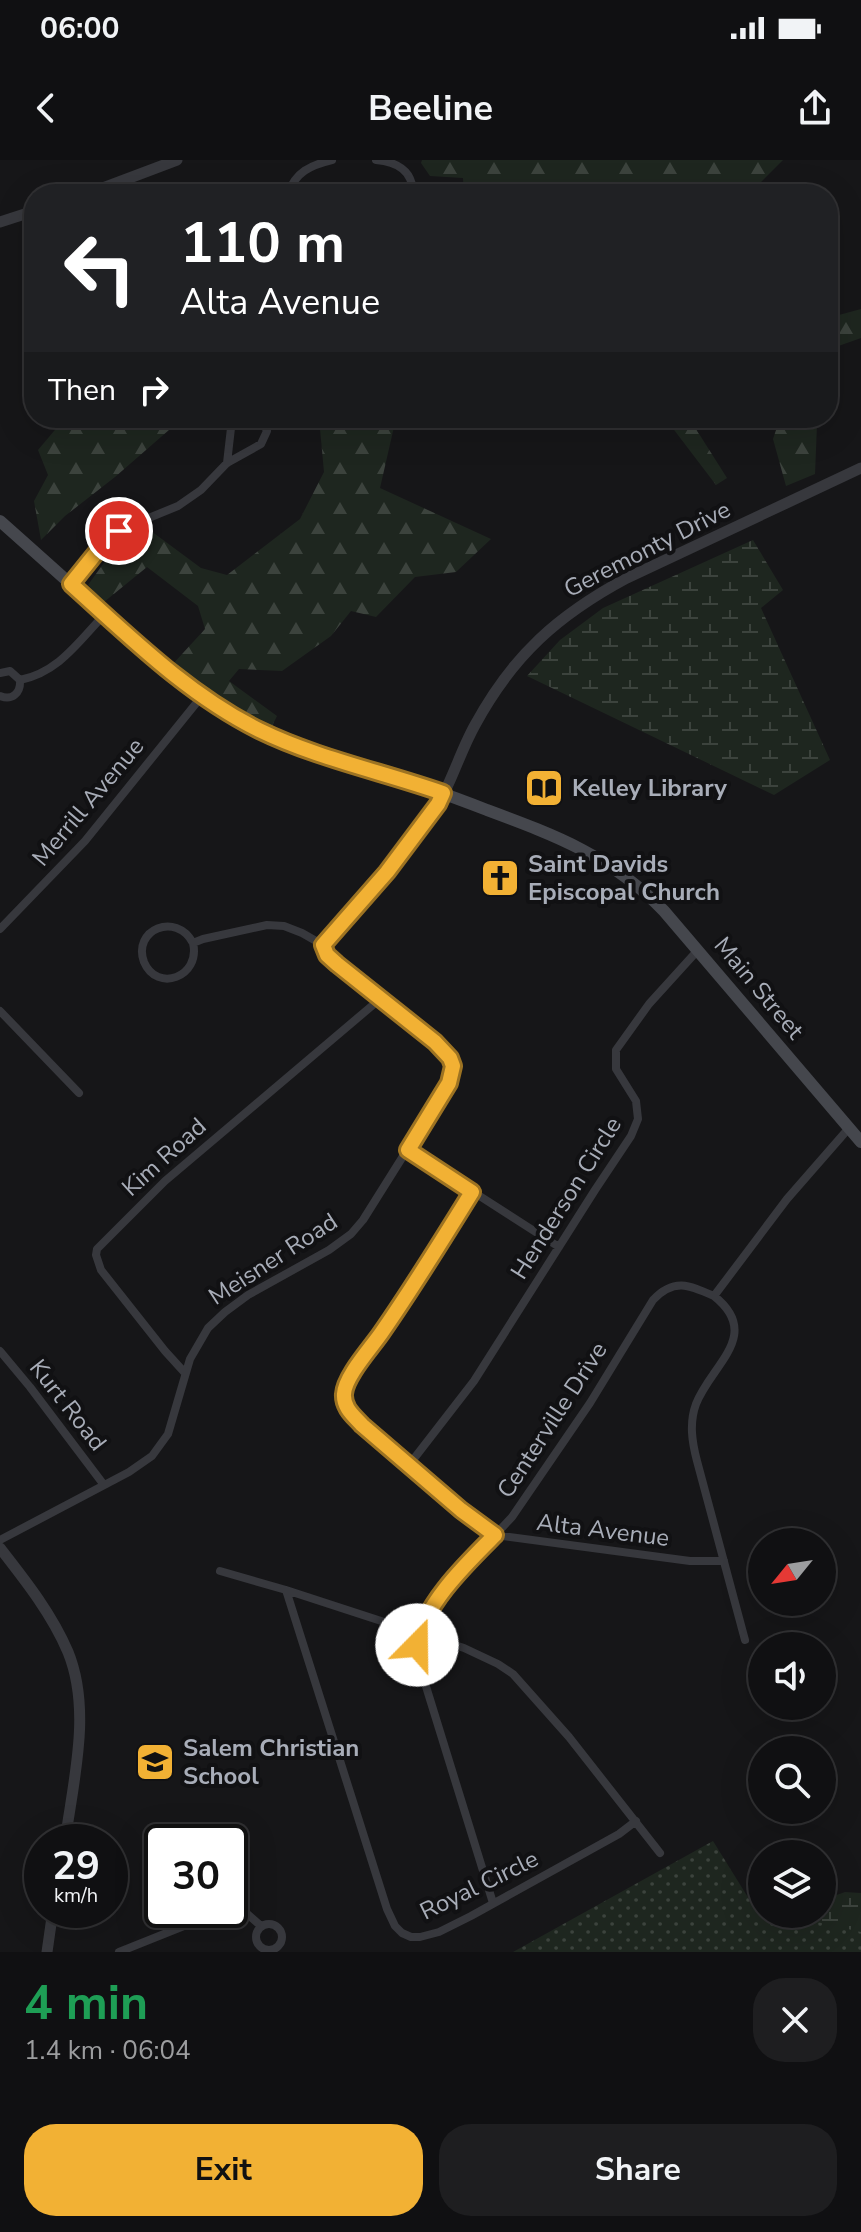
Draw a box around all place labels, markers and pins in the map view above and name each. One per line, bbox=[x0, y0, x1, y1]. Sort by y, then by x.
pin bbox=[85, 497, 153, 565]
library icon: Kelley Library bbox=[523, 767, 565, 809]
place label: Kelley Library bbox=[572, 772, 727, 804]
place label: Saint Davids Episcopal Church bbox=[528, 848, 720, 908]
church icon: Saint Davids Episcopal Church bbox=[479, 857, 521, 899]
place label: Salem Christian School bbox=[183, 1732, 359, 1792]
school or university icon: Salem Christian School bbox=[134, 1741, 176, 1783]

